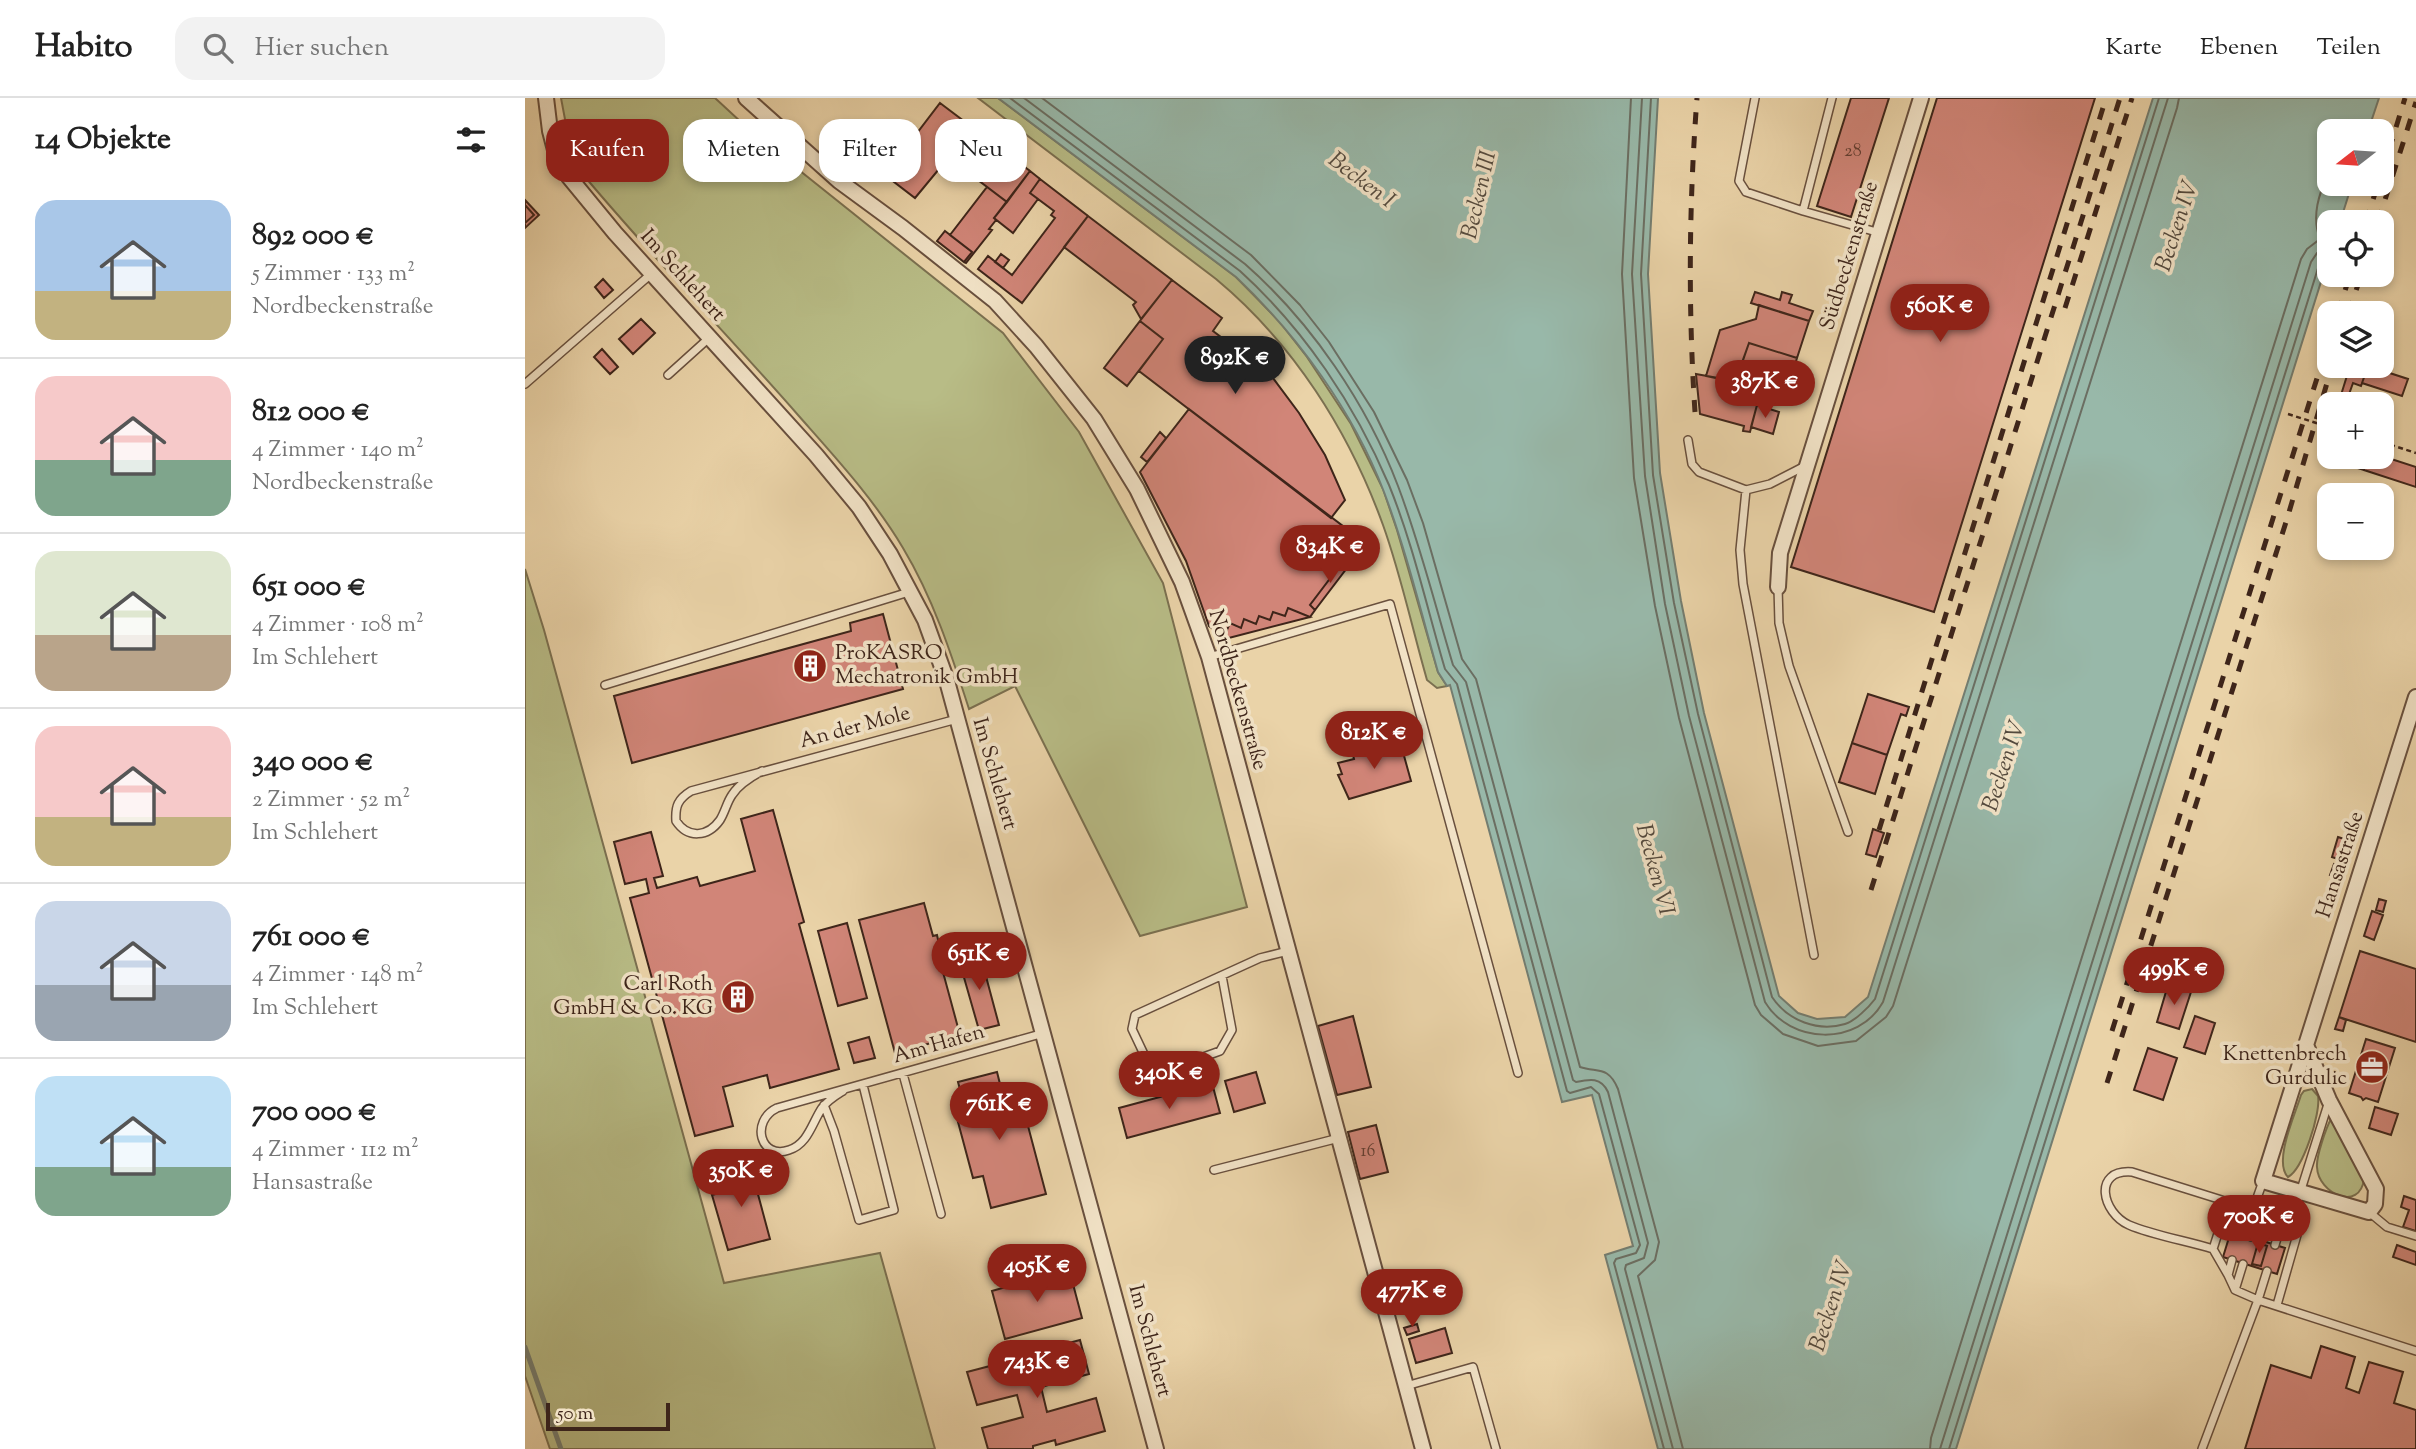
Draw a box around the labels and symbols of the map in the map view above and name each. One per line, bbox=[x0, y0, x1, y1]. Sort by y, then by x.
north arrow bbox=[2317, 119, 2394, 196]
house number: 28 bbox=[1844, 139, 1862, 165]
water label: Becken I bbox=[1321, 145, 1402, 218]
water label: Becken III bbox=[1454, 147, 1506, 242]
water label: Becken IV bbox=[2148, 176, 2208, 276]
street label: Südbeckenstraße bbox=[1813, 178, 1887, 334]
street label: Im Schlehert bbox=[632, 223, 732, 329]
pin: 560K € bbox=[1883, 285, 1997, 344]
pin: 892K € bbox=[1178, 336, 1292, 396]
pin: 387K € bbox=[1708, 360, 1822, 420]
pin: 834K € bbox=[1273, 526, 1387, 585]
street label: Nordbeckenstraße bbox=[1200, 606, 1274, 774]
place label: ProKASRO Mechatronik GmbH bbox=[835, 639, 1019, 693]
building icon: ProKASRO Mechatronik GmbH bbox=[791, 647, 829, 685]
street label: An der Mole bbox=[796, 699, 914, 757]
pin: 812K € bbox=[1317, 712, 1431, 771]
street label: Im Schlehert bbox=[964, 714, 1024, 834]
water label: Becken IV bbox=[1975, 716, 2035, 816]
street label: Hansastraße bbox=[2310, 808, 2372, 922]
water label: Becken VI bbox=[1626, 821, 1682, 920]
pin: 651K € bbox=[922, 932, 1036, 992]
pin: 499K € bbox=[2117, 948, 2231, 1007]
place label: Carl Roth GmbH & Co. KG bbox=[553, 970, 713, 1024]
building icon: Carl Roth GmbH & Co. KG bbox=[719, 978, 757, 1016]
street label: Am Hafen bbox=[890, 1018, 988, 1072]
place label: Knettenbrech Gurdulic bbox=[2223, 1040, 2347, 1094]
office icon: Knettenbrech Gurdulic bbox=[2353, 1048, 2391, 1086]
pin: 340K € bbox=[1112, 1052, 1226, 1111]
pin: 761K € bbox=[942, 1082, 1056, 1142]
house number: 16 bbox=[1360, 1139, 1376, 1165]
pin: 350K € bbox=[684, 1150, 798, 1209]
pin: 700K € bbox=[2202, 1196, 2316, 1255]
pin: 405K € bbox=[980, 1244, 1094, 1304]
water label: Becken IV bbox=[1802, 1256, 1862, 1356]
pin: 477K € bbox=[1355, 1270, 1469, 1329]
street label: Im Schlehert bbox=[1120, 1281, 1178, 1401]
pin: 743K € bbox=[980, 1340, 1094, 1400]
scale bar bbox=[546, 1400, 670, 1432]

